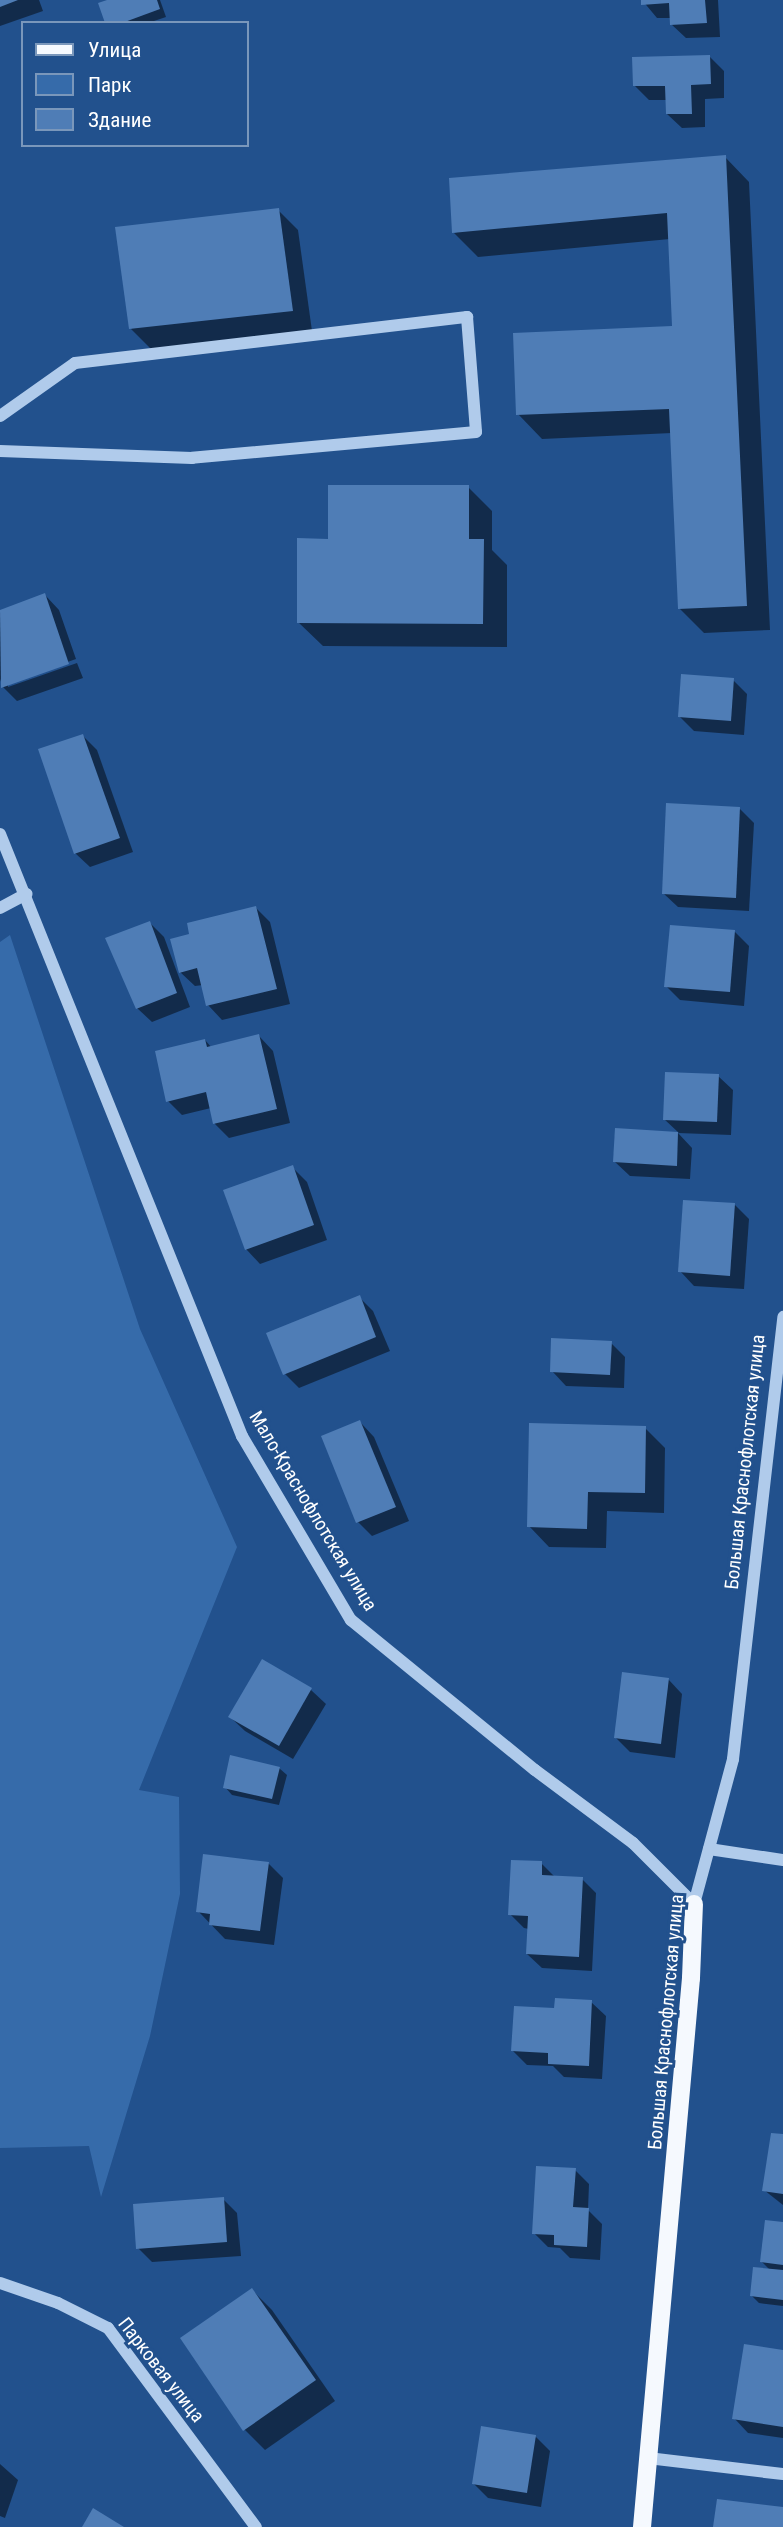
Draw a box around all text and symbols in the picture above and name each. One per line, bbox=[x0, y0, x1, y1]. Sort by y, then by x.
legend bbox=[21, 21, 248, 147]
text: Улица bbox=[88, 38, 141, 62]
text: Парк bbox=[88, 73, 132, 97]
text: Здание bbox=[88, 108, 151, 132]
street label: Большая Краснофлотская улица bbox=[720, 1333, 770, 1591]
street label: Мало-Краснофлотская улица bbox=[244, 1407, 382, 1615]
street label: Большая Краснофлотская улица bbox=[643, 1893, 689, 2151]
street label: Парковая улица bbox=[113, 2313, 209, 2427]

